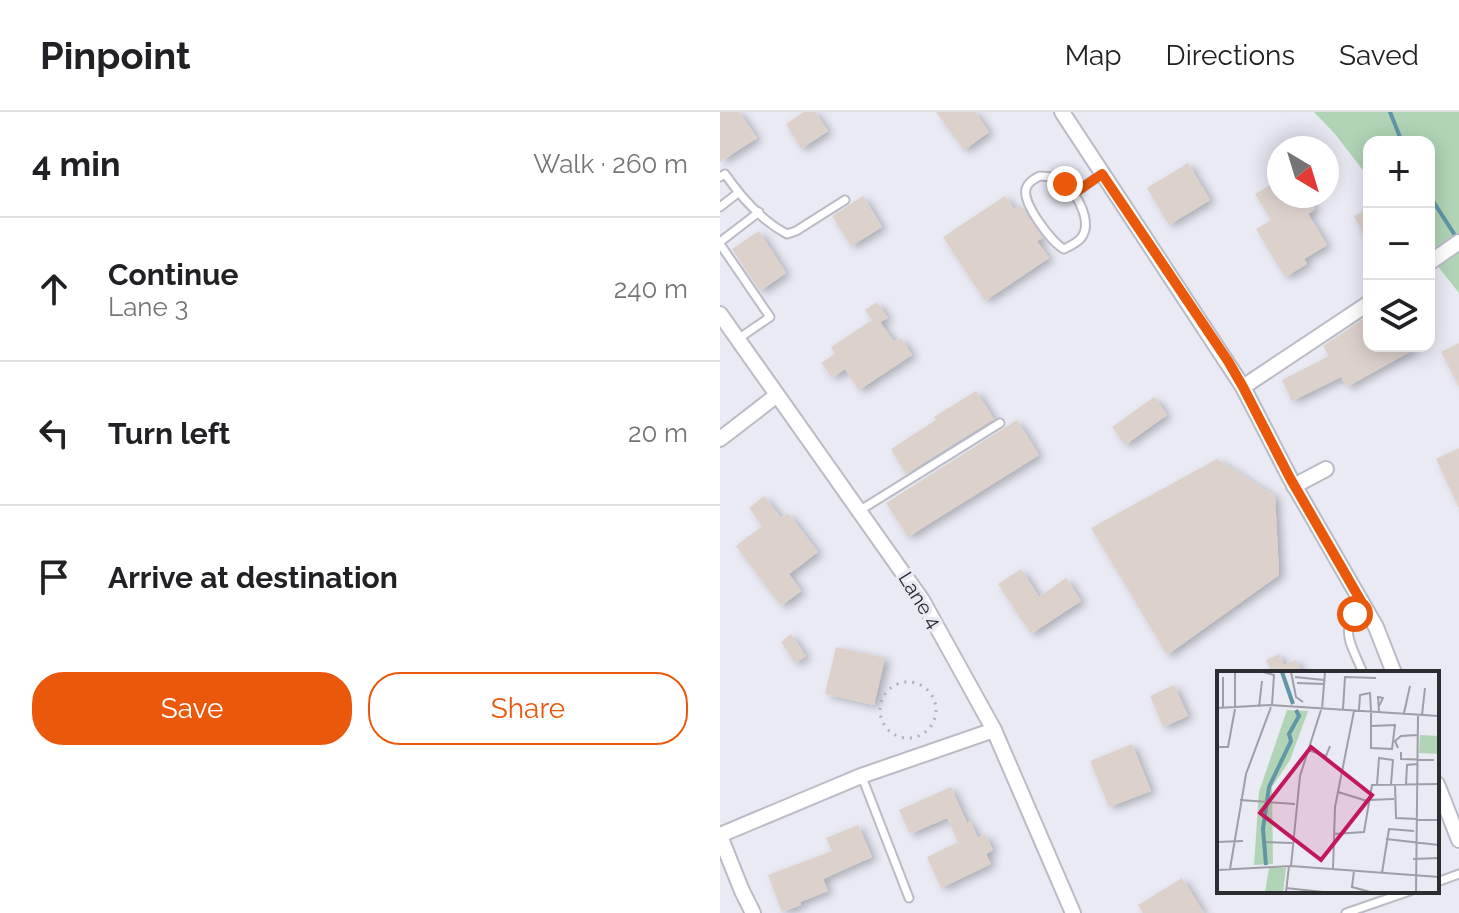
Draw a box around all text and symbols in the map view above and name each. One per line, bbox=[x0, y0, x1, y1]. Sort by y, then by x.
text: Pinpoint bbox=[40, 33, 191, 78]
text: Map bbox=[1065, 39, 1122, 72]
text: Directions bbox=[1166, 39, 1295, 72]
text: Saved bbox=[1339, 39, 1419, 72]
north arrow bbox=[1267, 136, 1339, 208]
map controls bbox=[1363, 136, 1435, 352]
button: + bbox=[1363, 136, 1435, 208]
text: 4 min bbox=[32, 144, 120, 184]
text: Walk · 260 m bbox=[533, 149, 688, 179]
route end bbox=[1047, 166, 1083, 202]
button: − bbox=[1363, 208, 1435, 280]
text: Continue bbox=[108, 257, 239, 292]
icon: ahead bbox=[32, 267, 76, 311]
text: 240 m bbox=[614, 274, 688, 304]
button: layers bbox=[1363, 280, 1435, 352]
text: Lane 3 bbox=[108, 292, 188, 322]
icon: left bbox=[32, 411, 76, 455]
text: Turn left bbox=[108, 416, 230, 451]
text: 20 m bbox=[628, 418, 688, 448]
icon: arrive bbox=[32, 555, 76, 599]
text: Arrive at destination bbox=[108, 560, 398, 595]
street label: Lane 4 bbox=[893, 567, 947, 633]
route start bbox=[1337, 596, 1373, 632]
inset map bbox=[1217, 671, 1439, 893]
button: Save bbox=[32, 672, 352, 745]
button: Share bbox=[368, 672, 688, 745]

